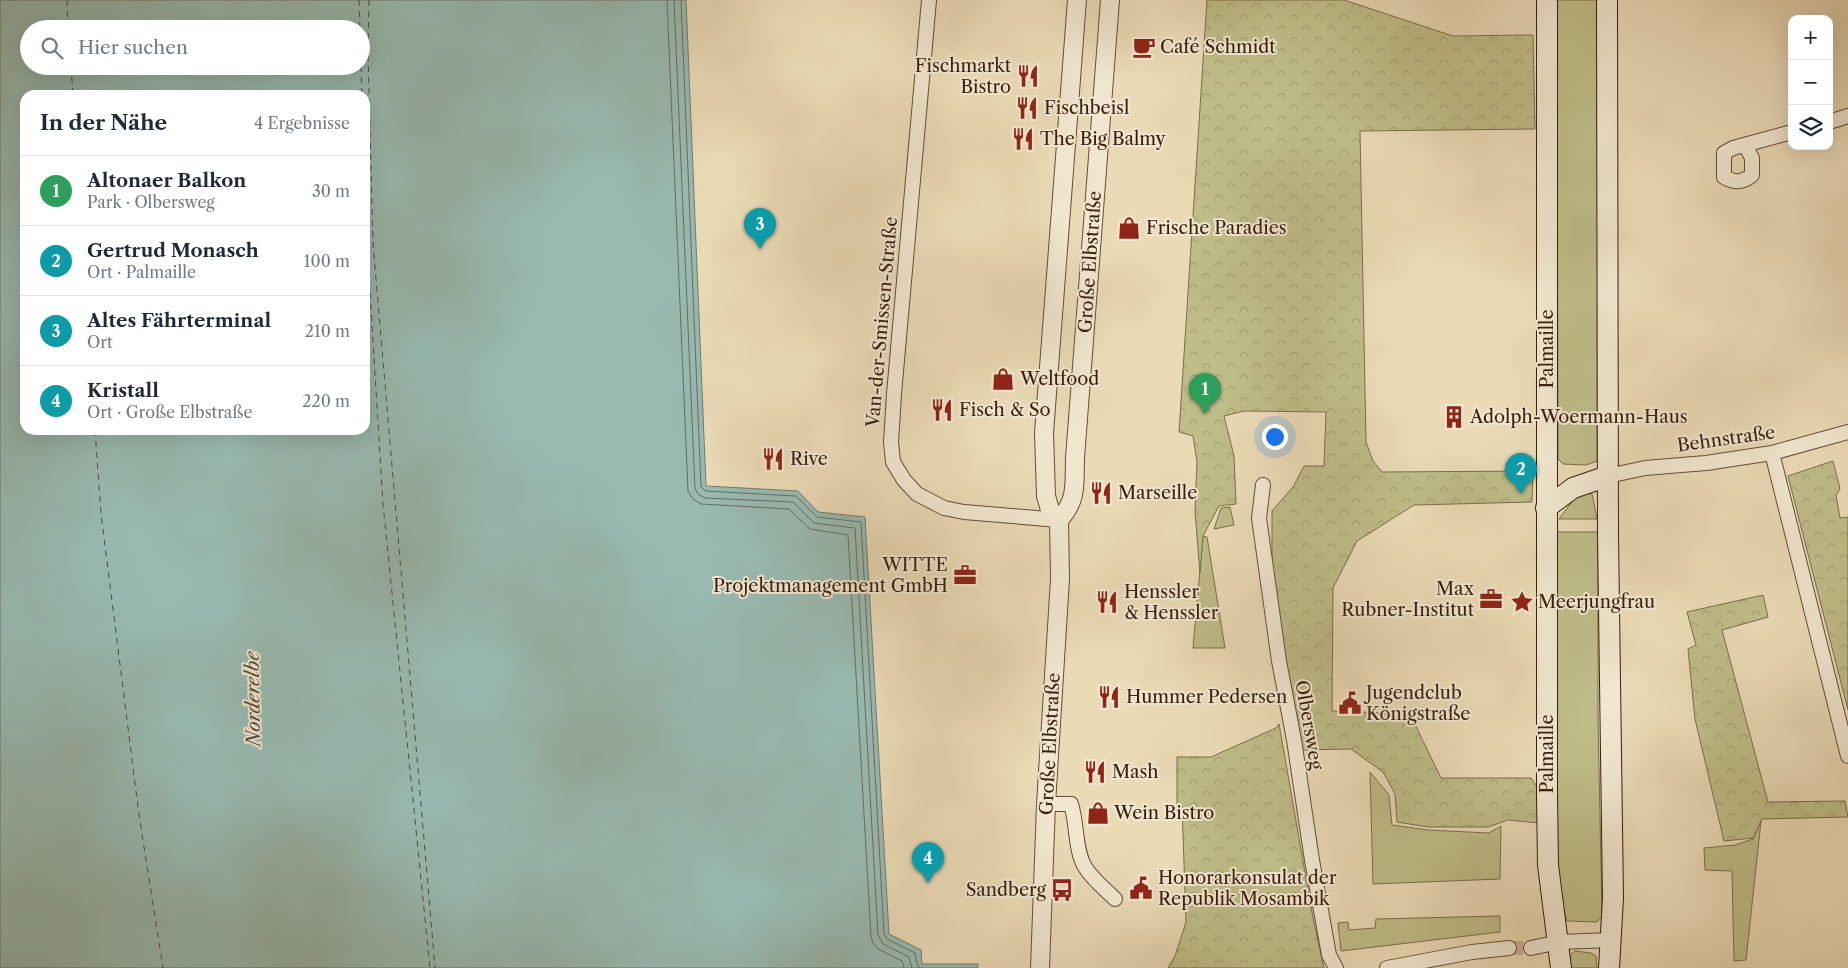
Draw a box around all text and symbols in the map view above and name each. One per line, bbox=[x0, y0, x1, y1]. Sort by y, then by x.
map controls bbox=[1788, 15, 1833, 150]
button: + bbox=[1788, 15, 1833, 60]
search box bbox=[20, 20, 370, 75]
icon: search bbox=[38, 34, 66, 62]
cafe icon: Café Schmidt bbox=[1131, 34, 1157, 60]
text: Hier suchen bbox=[78, 36, 188, 59]
place label: Café Schmidt bbox=[1160, 36, 1276, 58]
place label: Fischmarkt Bistro bbox=[915, 55, 1012, 98]
button: − bbox=[1788, 60, 1833, 105]
restaurant icon: Fischmarkt Bistro bbox=[1015, 63, 1041, 89]
restaurant icon: Fischbeisl bbox=[1014, 95, 1040, 121]
place label: Fischbeisl bbox=[1044, 97, 1129, 119]
button: layers bbox=[1788, 105, 1833, 150]
text: In der Nähe bbox=[40, 110, 167, 135]
text: 4 Ergebnisse bbox=[254, 113, 350, 133]
restaurant icon: The Big Balmy bbox=[1010, 126, 1036, 152]
place label: The Big Balmy bbox=[1040, 128, 1167, 150]
text: Altonaer Balkon bbox=[87, 169, 246, 192]
text: 1 bbox=[52, 181, 60, 201]
text: 30 m bbox=[312, 181, 350, 201]
street label: Große Elbstraße bbox=[1074, 190, 1106, 334]
text: Park · Olbersweg bbox=[87, 192, 215, 212]
pin: 3 bbox=[744, 208, 776, 249]
shop icon: Frische Paradies bbox=[1116, 215, 1142, 241]
street label: Van-der-Smissen-Straße bbox=[862, 216, 902, 429]
place label: Frische Paradies bbox=[1146, 217, 1287, 239]
text: Gertrud Monasch bbox=[87, 239, 259, 262]
text: 2 bbox=[51, 251, 61, 271]
text: 100 m bbox=[304, 251, 350, 271]
text: Ort · Palmaille bbox=[87, 262, 196, 282]
text: Altes Fährterminal bbox=[87, 309, 271, 332]
street label: Palmaille bbox=[1536, 310, 1558, 388]
text: 3 bbox=[51, 321, 61, 341]
text: 210 m bbox=[305, 321, 350, 341]
text: Ort bbox=[87, 332, 113, 352]
shop icon: Weltfood bbox=[990, 366, 1016, 392]
place label: Weltfood bbox=[1019, 368, 1099, 390]
pin: 1 bbox=[1189, 373, 1221, 414]
text: Kristall bbox=[87, 379, 159, 402]
text: 4 bbox=[51, 391, 61, 411]
text: 220 m bbox=[302, 391, 350, 411]
restaurant icon: Fisch & So bbox=[929, 397, 955, 423]
place label: Fisch & So bbox=[959, 399, 1051, 421]
text: Ort · Große Elbstraße bbox=[87, 402, 252, 422]
building icon: Adolph-Woermann-Haus bbox=[1441, 404, 1467, 430]
place label: Adolph-Woermann-Haus bbox=[1469, 406, 1688, 428]
street label: Behnstraße bbox=[1676, 421, 1776, 457]
your location bbox=[1262, 424, 1288, 450]
restaurant icon: Rive bbox=[760, 446, 786, 472]
place label: Rive bbox=[790, 448, 828, 470]
pin: 2 bbox=[1505, 453, 1537, 494]
restaurant icon: Marseille bbox=[1088, 480, 1114, 506]
place label: Marseille bbox=[1118, 482, 1197, 504]
place label: WITTE Projektmanagement GmbH bbox=[713, 554, 948, 597]
office icon: WITTE Projektmanagement GmbH bbox=[952, 562, 978, 588]
place label: Max Rubner-Institut bbox=[1341, 578, 1475, 621]
place label: Henssler & Henssler bbox=[1124, 581, 1219, 624]
office icon: Max Rubner-Institut bbox=[1478, 586, 1504, 612]
restaurant icon: Henssler & Henssler bbox=[1094, 589, 1120, 615]
place icon: Meerjungfrau bbox=[1509, 589, 1535, 615]
place label: Meerjungfrau bbox=[1538, 591, 1655, 613]
water label: Norderelbe bbox=[241, 650, 265, 749]
street label: Große Elbstraße bbox=[1035, 672, 1065, 816]
street label: Olbersweg bbox=[1290, 679, 1328, 772]
place label: Jugendclub Königstraße bbox=[1363, 682, 1470, 725]
restaurant icon: Hummer Pedersen bbox=[1096, 684, 1122, 710]
place label: Hummer Pedersen bbox=[1126, 686, 1287, 708]
public building icon: Jugendclub Königstraße bbox=[1337, 690, 1363, 716]
street label: Palmaille bbox=[1536, 715, 1558, 793]
restaurant icon: Mash bbox=[1082, 759, 1108, 785]
place label: Mash bbox=[1112, 761, 1159, 783]
shop icon: Wein Bistro bbox=[1085, 800, 1111, 826]
place label: Wein Bistro bbox=[1113, 802, 1214, 824]
pin: 4 bbox=[912, 842, 944, 883]
place label: Honorarkonsulat der Republik Mosambik bbox=[1158, 867, 1337, 910]
public building icon: Honorarkonsulat der Republik Mosambik bbox=[1128, 875, 1154, 901]
bus stop icon: Sandberg bbox=[1049, 877, 1075, 903]
place label: Sandberg bbox=[966, 879, 1046, 901]

